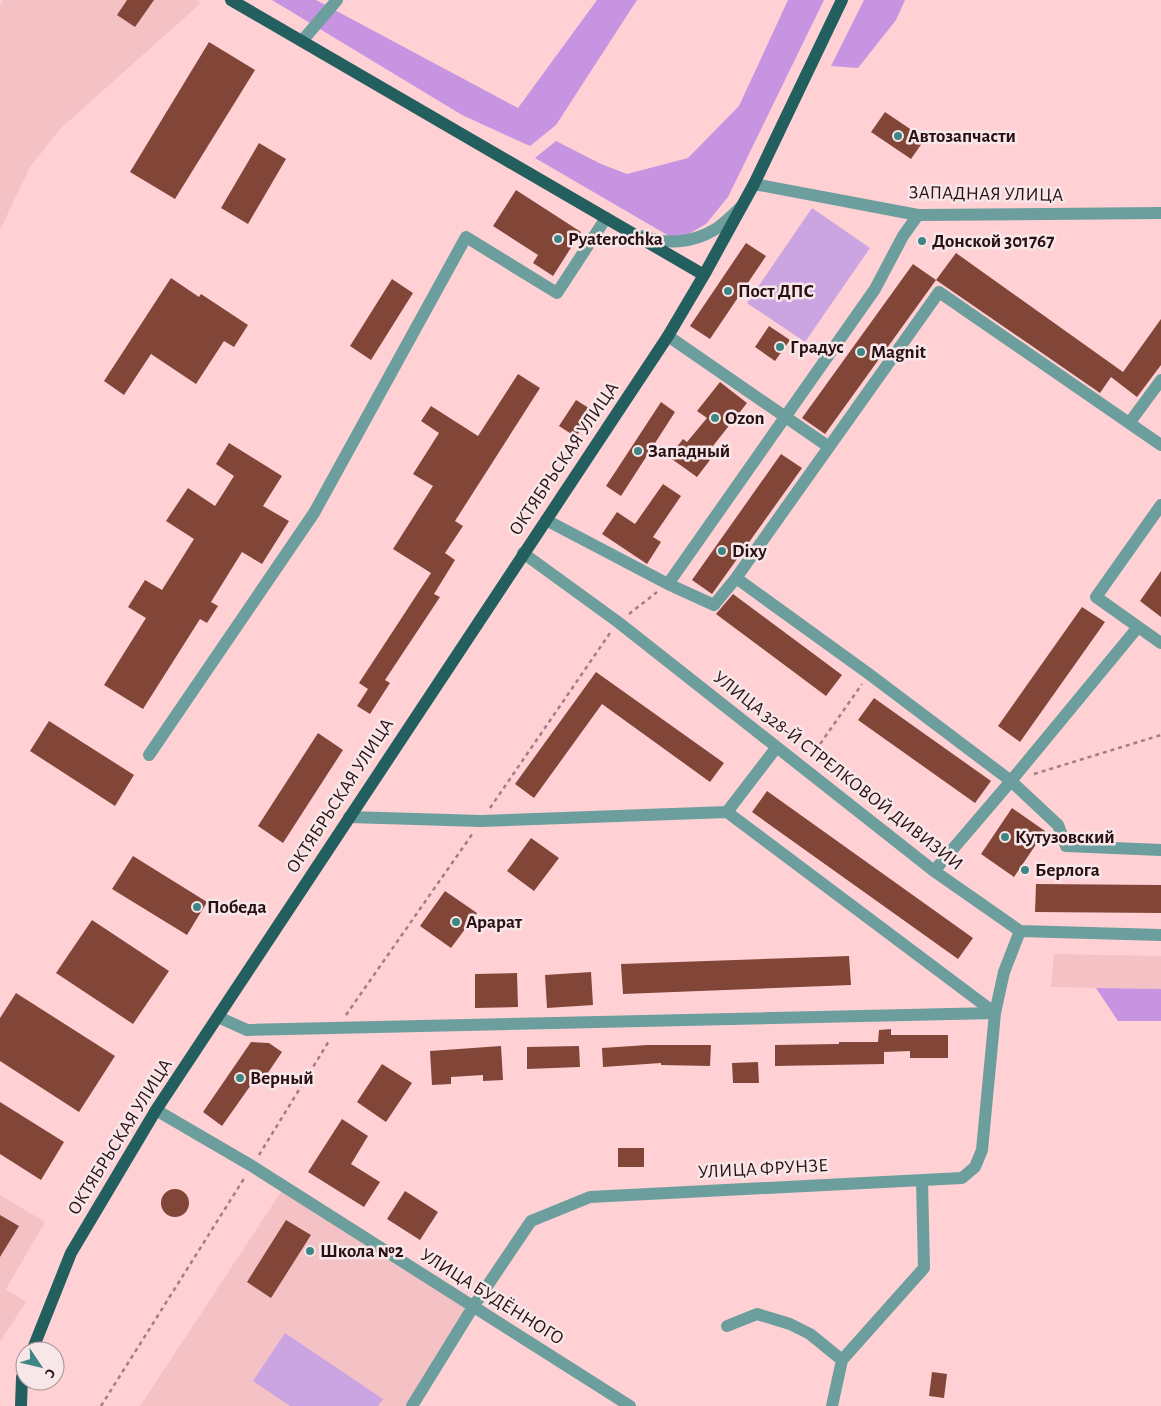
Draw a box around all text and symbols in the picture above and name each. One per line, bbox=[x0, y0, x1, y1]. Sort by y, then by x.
place label: Автозапчасти bbox=[908, 127, 1016, 146]
marker: Автозапчасти bbox=[892, 130, 904, 142]
street label: ЗАПАДНАЯ УЛИЦА bbox=[909, 183, 1063, 205]
place label: Pyaterochka bbox=[568, 230, 663, 249]
place label: Донской 301767 bbox=[932, 232, 1055, 251]
marker: Pyaterochka bbox=[552, 233, 564, 245]
marker: Донской 301767 bbox=[916, 235, 928, 247]
place label: Пост ДПС bbox=[738, 282, 814, 301]
marker: Пост ДПС bbox=[722, 285, 734, 297]
place label: Градус bbox=[790, 338, 844, 357]
marker: Градус bbox=[774, 341, 786, 353]
place label: Magnit bbox=[871, 343, 927, 362]
marker: Magnit bbox=[855, 346, 867, 358]
street label: ОКТЯБРЬСКАЯ УЛИЦА bbox=[506, 379, 622, 539]
place label: Ozon bbox=[725, 409, 764, 428]
marker: Ozon bbox=[709, 412, 721, 424]
place label: Западный bbox=[648, 442, 730, 461]
marker: Западный bbox=[632, 445, 644, 457]
place label: Dixy bbox=[732, 542, 767, 561]
marker: Dixy bbox=[716, 545, 728, 557]
street label: УЛИЦА 328-Й СТРЕЛКОВОЙ ДИВИЗИИ bbox=[710, 667, 967, 874]
street label: ОКТЯБРЬСКАЯ УЛИЦА bbox=[283, 715, 397, 877]
place label: Кутузовский bbox=[1015, 828, 1115, 847]
marker: Кутузовский bbox=[999, 831, 1011, 843]
place label: Берлога bbox=[1035, 861, 1100, 880]
marker: Берлога bbox=[1019, 864, 1031, 876]
place label: Победа bbox=[207, 898, 267, 917]
marker: Победа bbox=[191, 901, 203, 913]
place label: Арарат bbox=[466, 913, 523, 932]
marker: Арарат bbox=[450, 916, 462, 928]
street label: ОКТЯБРЬСКАЯ УЛИЦА bbox=[64, 1056, 176, 1218]
place label: Верный bbox=[250, 1069, 314, 1088]
marker: Верный bbox=[234, 1072, 246, 1084]
street label: УЛИЦА ФРУНЗЕ bbox=[697, 1156, 829, 1182]
place label: Школа №2 bbox=[320, 1242, 404, 1261]
street label: УЛИЦА БУДЁННОГО bbox=[417, 1244, 568, 1349]
marker: Школа №2 bbox=[304, 1245, 316, 1257]
north arrow bbox=[15, 1341, 65, 1391]
text: С bbox=[42, 1366, 58, 1380]

